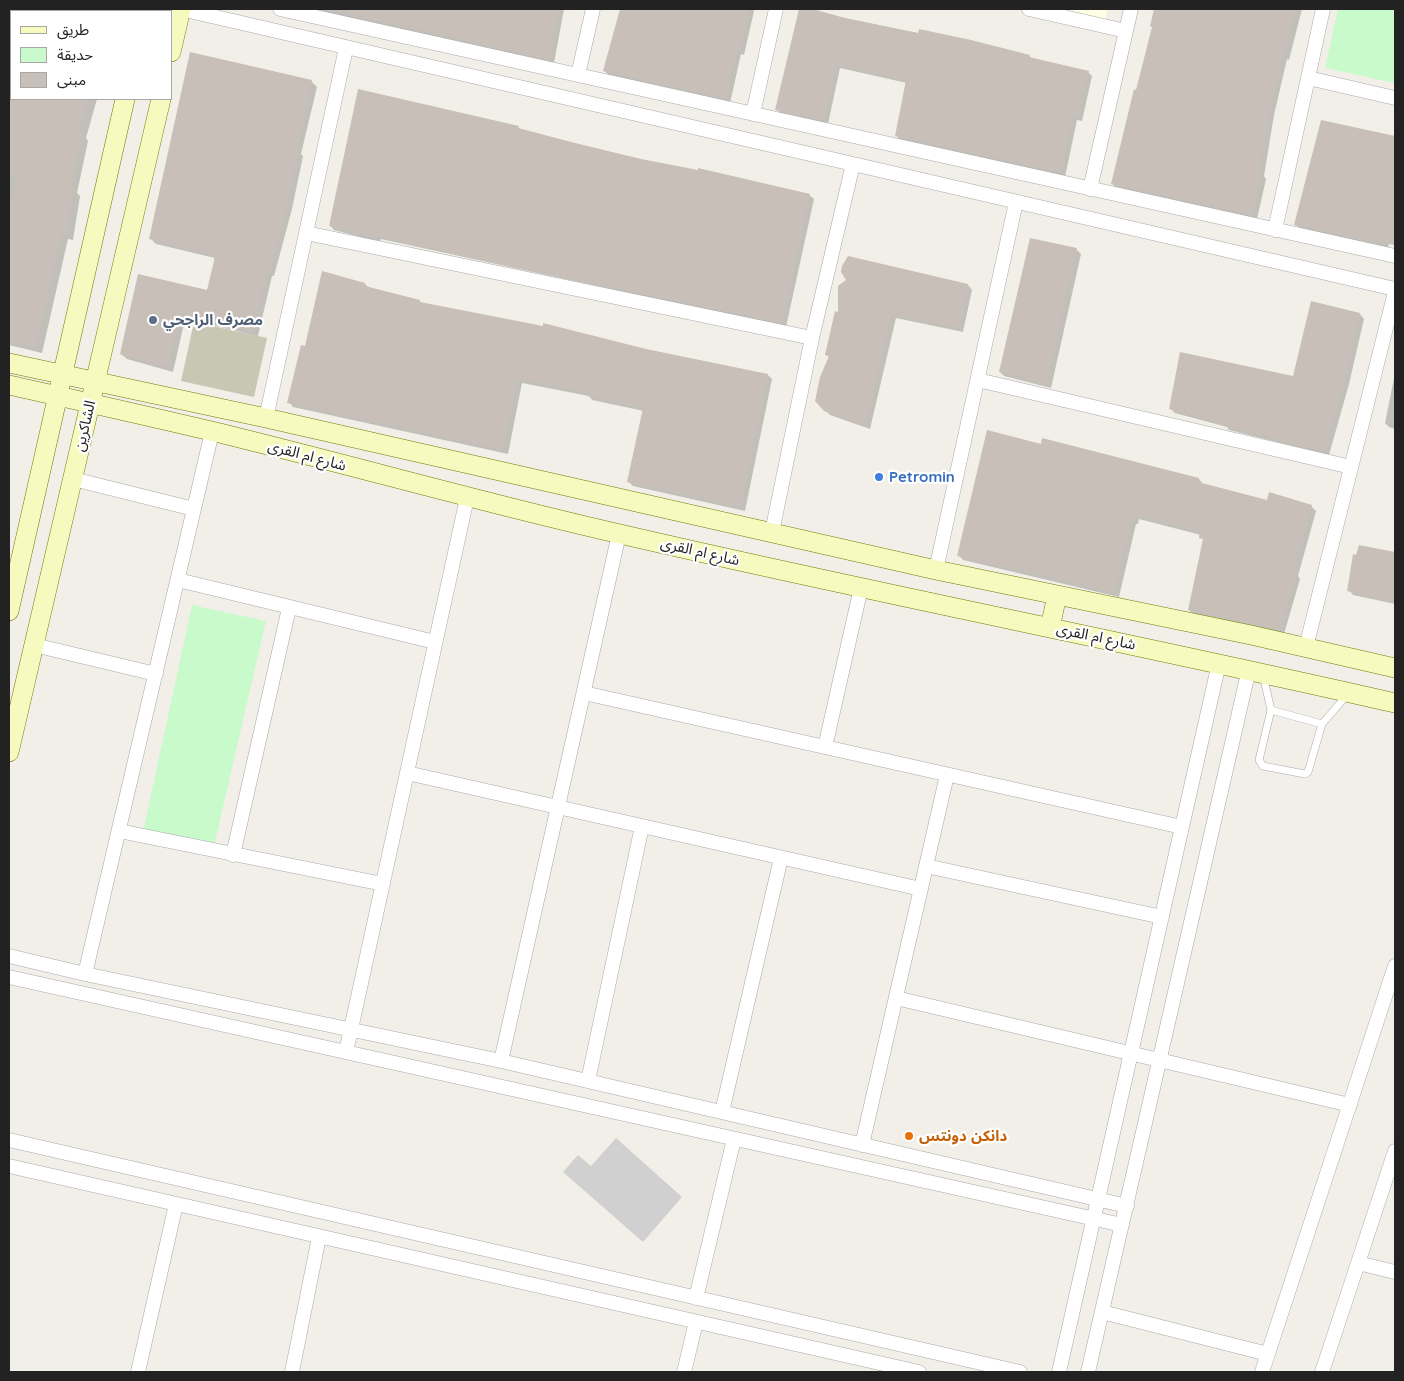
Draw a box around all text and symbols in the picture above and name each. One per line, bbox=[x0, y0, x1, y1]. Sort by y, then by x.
legend bbox=[10, 10, 172, 100]
text: طريق bbox=[57, 20, 89, 39]
text: حديقة bbox=[57, 45, 93, 64]
text: مبنى bbox=[57, 70, 86, 89]
place label: مصرف الراجحي bbox=[163, 311, 263, 329]
marker: مصرف الراجحي bbox=[147, 314, 159, 326]
street label: الشاكرين bbox=[70, 399, 100, 453]
street label: شارع ام القرى bbox=[266, 437, 348, 475]
place label: Petromin bbox=[889, 468, 955, 486]
marker: Petromin bbox=[873, 471, 885, 483]
street label: شارع ام القرى bbox=[659, 534, 741, 570]
street label: شارع ام القرى bbox=[1055, 620, 1137, 654]
place label: دانكن دونتس bbox=[919, 1127, 1007, 1145]
marker: دانكن دونتس bbox=[903, 1130, 915, 1142]

